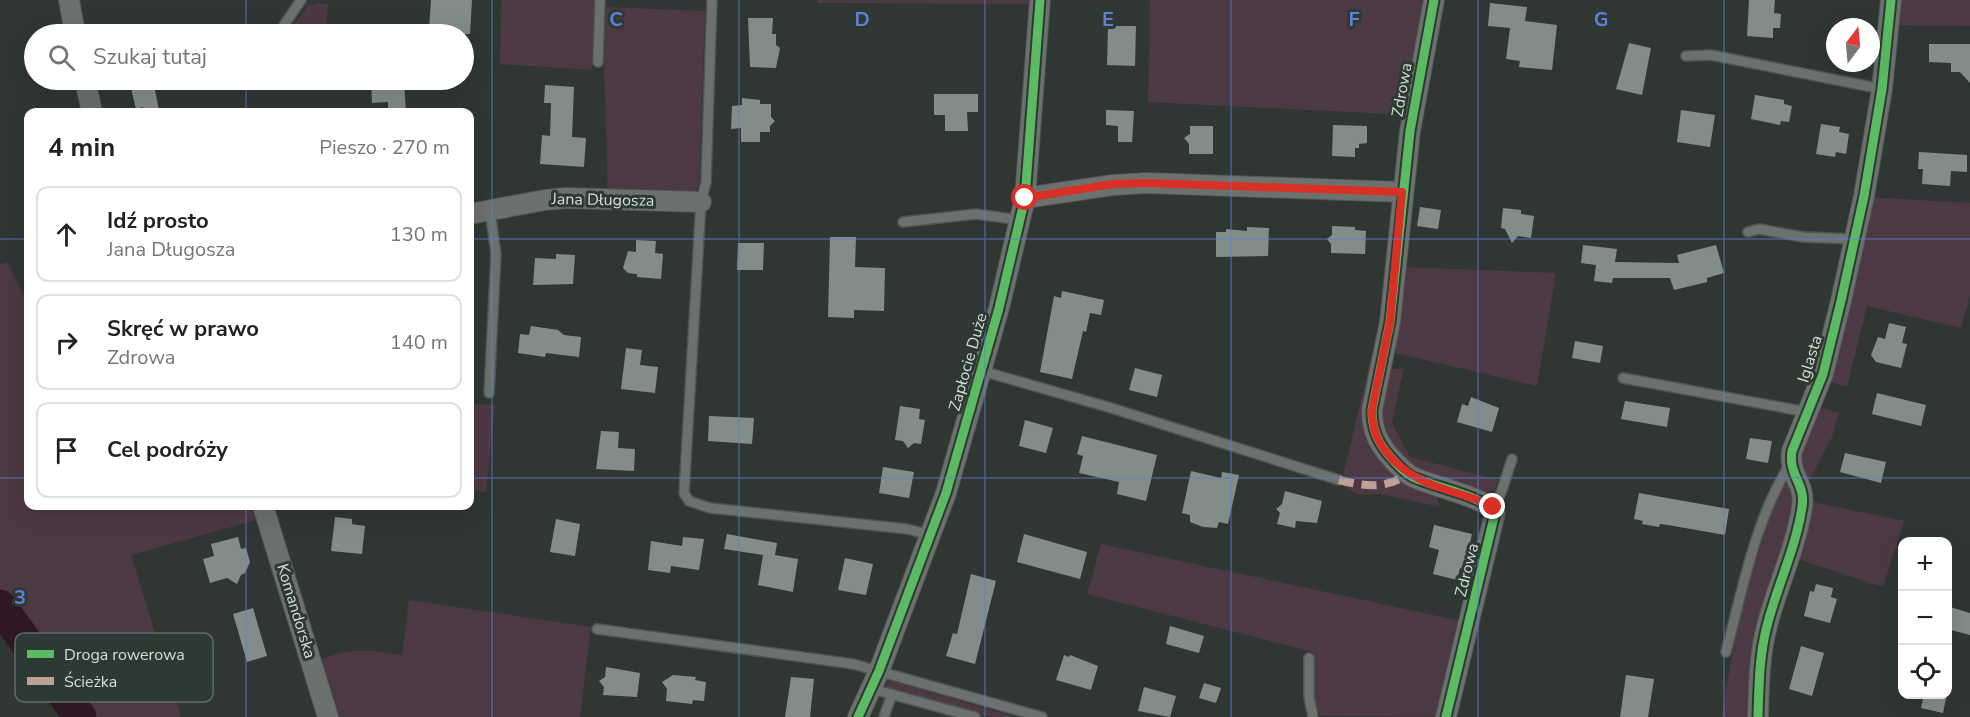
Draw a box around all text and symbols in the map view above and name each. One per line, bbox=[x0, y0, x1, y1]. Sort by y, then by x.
text: C bbox=[609, 6, 623, 33]
text: D bbox=[854, 6, 870, 33]
text: E bbox=[1102, 6, 1114, 33]
text: F bbox=[1348, 6, 1360, 33]
text: G bbox=[1594, 6, 1608, 33]
north arrow bbox=[1826, 18, 1880, 72]
search box bbox=[24, 24, 474, 90]
icon: search bbox=[45, 41, 78, 74]
text: Szukaj tutaj bbox=[93, 42, 207, 72]
street label: Zdrowa bbox=[1386, 61, 1418, 119]
text: 4 min bbox=[48, 130, 115, 165]
text: Pieszo · 270 m bbox=[319, 134, 450, 161]
route start bbox=[1011, 184, 1037, 210]
street label: Jana Długosza bbox=[551, 188, 654, 212]
text: Idź prosto bbox=[107, 206, 209, 236]
icon: ahead bbox=[50, 218, 83, 251]
text: 130 m bbox=[390, 221, 448, 248]
text: Jana Długosza bbox=[107, 236, 235, 263]
street label: Zapłocie Duże bbox=[944, 310, 992, 414]
text: Skręć w prawo bbox=[107, 314, 259, 344]
icon: right bbox=[50, 326, 83, 359]
text: 140 m bbox=[390, 329, 448, 356]
street label: Iglasta bbox=[1792, 333, 1828, 385]
text: Zdrowa bbox=[107, 344, 175, 371]
icon: arrive bbox=[50, 434, 83, 467]
text: Cel podróży bbox=[107, 435, 228, 465]
route end bbox=[1479, 493, 1505, 519]
map controls bbox=[1898, 537, 1952, 699]
button: + bbox=[1898, 537, 1952, 591]
street label: Zdrowa bbox=[1450, 541, 1484, 599]
street label: Komandorska bbox=[271, 561, 321, 661]
text: 3 bbox=[14, 584, 26, 611]
button: − bbox=[1898, 591, 1952, 645]
legend bbox=[15, 633, 213, 702]
text: Droga rowerowa bbox=[64, 644, 185, 666]
button: locate bbox=[1898, 645, 1952, 699]
text: Ścieżka bbox=[64, 671, 117, 693]

